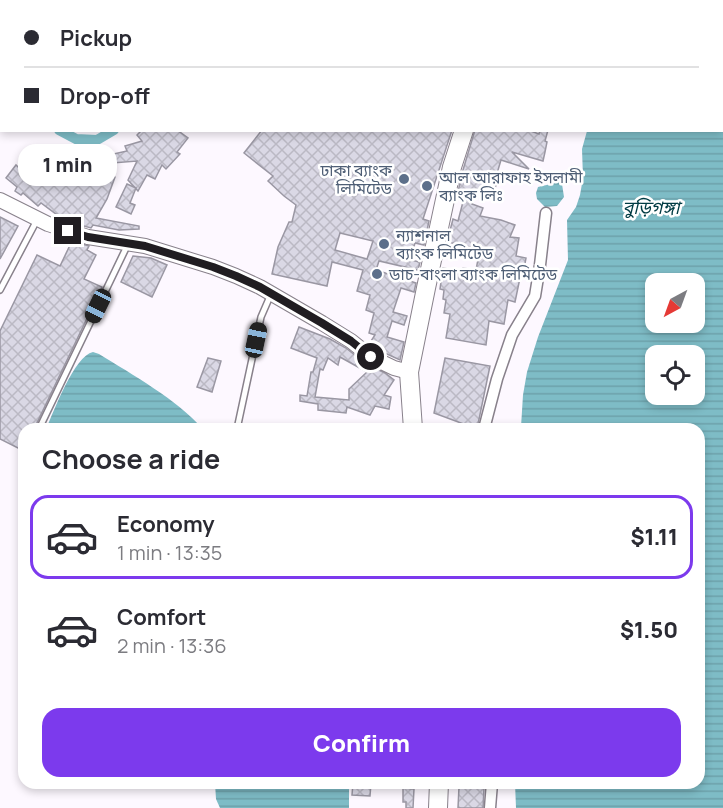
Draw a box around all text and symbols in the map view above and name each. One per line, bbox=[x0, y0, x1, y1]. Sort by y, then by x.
text: Pickup bbox=[60, 23, 132, 53]
text: Drop-off bbox=[60, 81, 150, 111]
callout: 1 min bbox=[19, 144, 118, 186]
text: 1 min bbox=[42, 151, 93, 178]
place label: ঢাকা ব্যাংক লিমিটেড bbox=[320, 159, 393, 199]
place label: আল আরাফাহ ইসলামী ব্যাংক লিঃ bbox=[438, 166, 583, 206]
marker: ঢাকা ব্যাংক লিমিটেড bbox=[397, 172, 411, 186]
marker: আল আরাফাহ ইসলামী ব্যাংক লিঃ bbox=[420, 179, 434, 193]
water label: বুড়িগঙ্গা bbox=[622, 195, 683, 219]
route end bbox=[54, 217, 81, 244]
place label: ন্যাশনাল ব্যাংক লিমিটেড bbox=[395, 224, 494, 264]
marker: ন্যাশনাল ব্যাংক লিমিটেড bbox=[377, 237, 391, 251]
place label: ডাচ-বাংলা ব্যাংক লিমিটেড bbox=[388, 263, 558, 285]
marker: ডাচ-বাংলা ব্যাংক লিমিটেড bbox=[370, 267, 384, 281]
north arrow bbox=[645, 273, 705, 333]
map controls bbox=[645, 273, 705, 405]
car bbox=[82, 286, 114, 326]
car bbox=[243, 321, 269, 359]
route start bbox=[357, 343, 384, 370]
button: locate bbox=[645, 345, 705, 405]
text: Choose a ride bbox=[42, 440, 220, 477]
text: Economy bbox=[117, 509, 215, 539]
icon: car bbox=[45, 510, 99, 564]
text: $1.11 bbox=[630, 522, 678, 552]
text: 1 min · 13:35 bbox=[117, 539, 222, 566]
text: Comfort bbox=[117, 602, 206, 632]
icon: car bbox=[45, 603, 99, 657]
text: $1.50 bbox=[620, 615, 678, 645]
text: 2 min · 13:36 bbox=[117, 632, 227, 659]
button: Confirm bbox=[42, 708, 681, 777]

